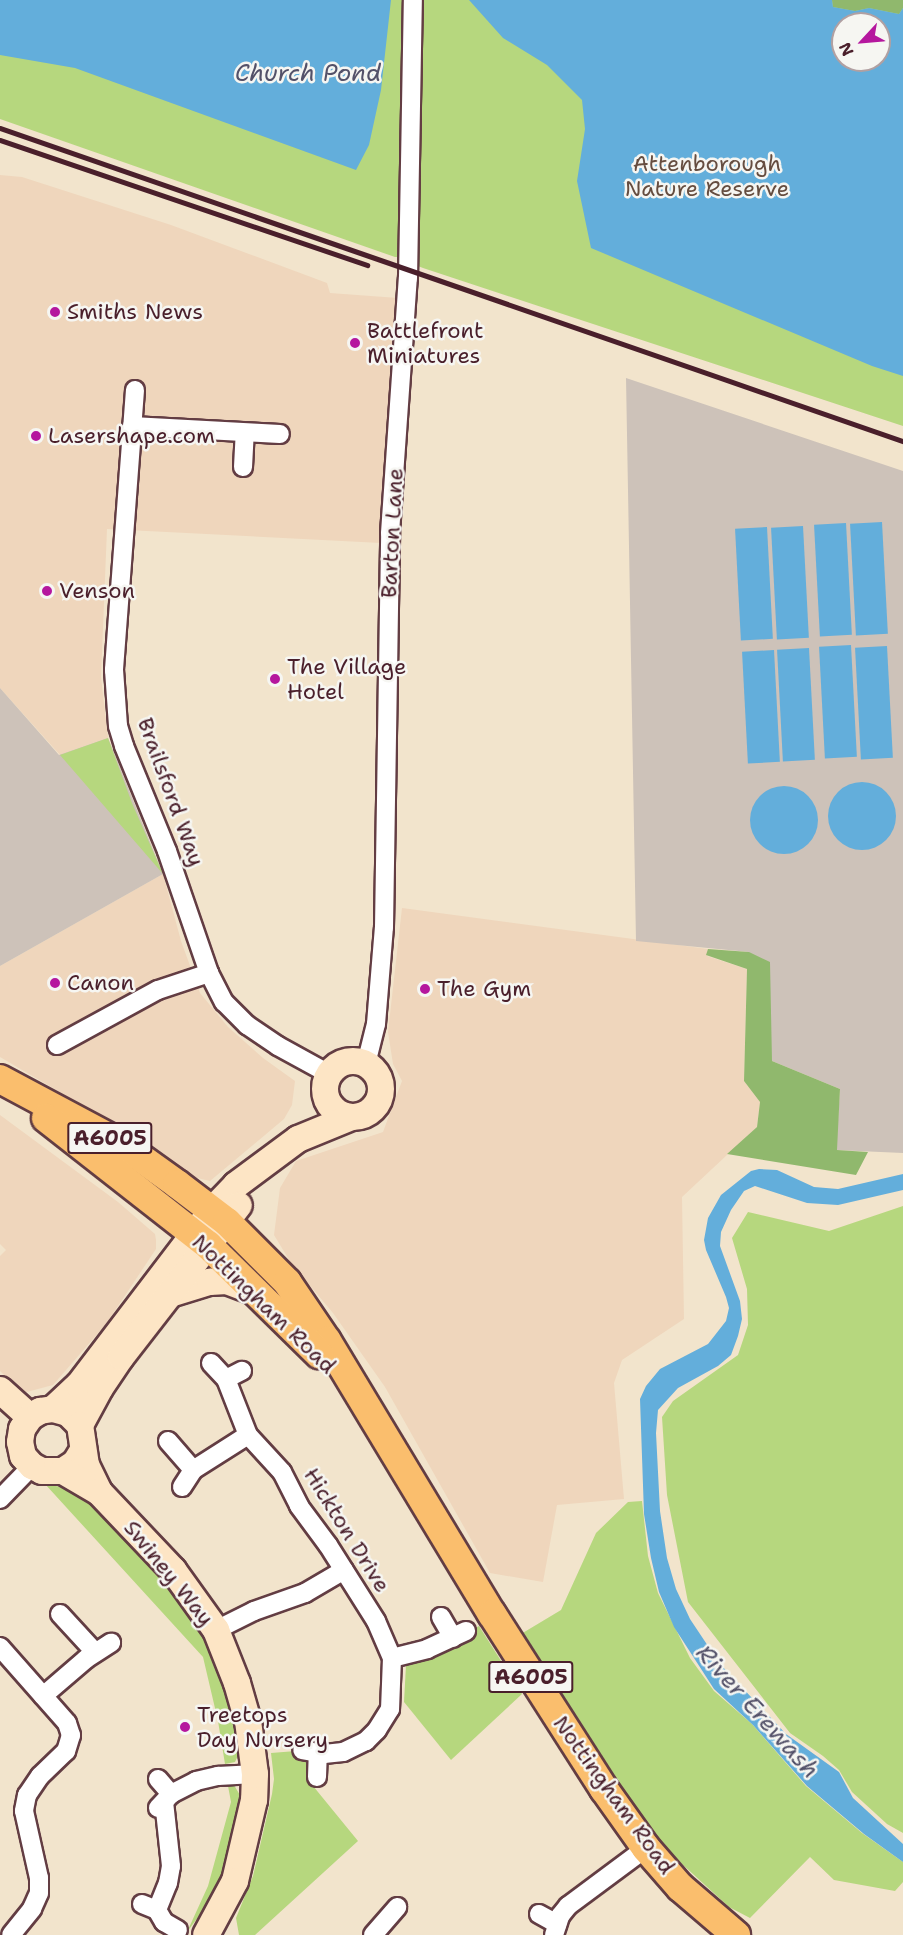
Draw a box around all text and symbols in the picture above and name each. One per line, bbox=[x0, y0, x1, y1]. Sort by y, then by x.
north arrow bbox=[831, 12, 891, 72]
text: N bbox=[834, 39, 858, 60]
water label: Church Pond bbox=[235, 60, 381, 88]
park label: Attenborough Nature Reserve bbox=[625, 150, 789, 202]
place label: Smiths News bbox=[67, 299, 203, 325]
marker: Smiths News bbox=[48, 305, 62, 319]
place label: Battlefront Miniatures bbox=[367, 317, 484, 368]
marker: Battlefront Miniatures bbox=[348, 336, 362, 350]
place label: Lasershape.com bbox=[48, 423, 215, 449]
marker: Lasershape.com bbox=[29, 429, 43, 443]
street label: Barton Lane bbox=[375, 467, 409, 599]
place label: Venson bbox=[59, 578, 135, 604]
marker: Venson bbox=[40, 584, 54, 598]
place label: The Village Hotel bbox=[287, 653, 406, 704]
marker: The Village Hotel bbox=[268, 672, 282, 686]
street label: Brailsford Way bbox=[132, 714, 210, 870]
place label: Canon bbox=[67, 970, 134, 996]
marker: Canon bbox=[48, 976, 62, 990]
place label: The Gym bbox=[437, 976, 531, 1002]
marker: The Gym bbox=[418, 982, 432, 996]
road number: A6005 bbox=[66, 1120, 154, 1156]
street label: Nottingham Road bbox=[187, 1229, 341, 1379]
street label: Hickton Drive bbox=[298, 1463, 396, 1597]
street label: Swiney Way bbox=[118, 1515, 220, 1631]
water label: River Erewash bbox=[689, 1639, 825, 1785]
road number: A6005 bbox=[488, 1659, 574, 1695]
place label: Treetops Day Nursery bbox=[197, 1701, 328, 1753]
street label: Nottingham Road bbox=[548, 1711, 680, 1879]
marker: Treetops Day Nursery bbox=[178, 1720, 192, 1734]

